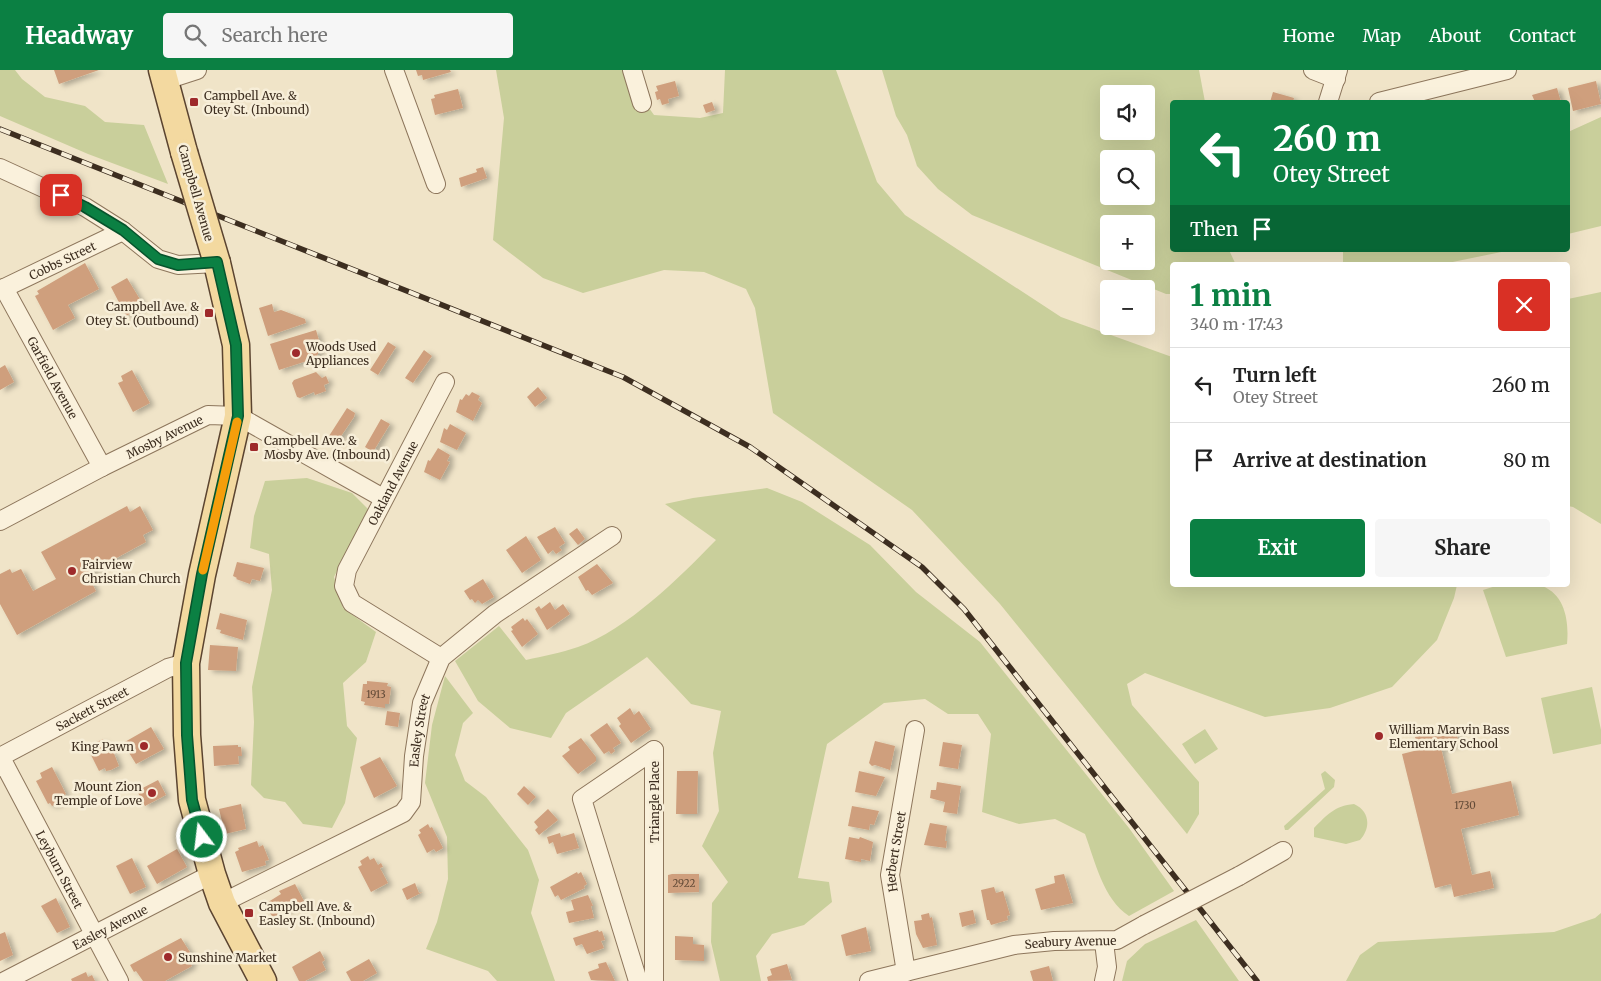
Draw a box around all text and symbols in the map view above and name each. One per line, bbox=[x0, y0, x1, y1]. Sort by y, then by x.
search box bbox=[163, 13, 513, 58]
text: Headway bbox=[25, 20, 133, 51]
icon: search bbox=[181, 21, 209, 49]
text: Search here bbox=[221, 23, 328, 47]
text: Home bbox=[1283, 24, 1335, 47]
text: Map bbox=[1363, 24, 1401, 47]
text: About bbox=[1429, 24, 1481, 47]
text: Contact bbox=[1509, 24, 1576, 47]
map controls bbox=[1100, 85, 1155, 335]
button: sound bbox=[1100, 85, 1155, 140]
place label: Campbell Ave. & Otey St. (Inbound) bbox=[204, 88, 309, 117]
marker: Campbell Ave. & Otey St. (Inbound) bbox=[188, 96, 200, 108]
text: 260 m bbox=[1273, 117, 1381, 161]
icon: left bbox=[1190, 120, 1255, 185]
street label: Campbell Avenue bbox=[175, 143, 217, 243]
button: search bbox=[1100, 150, 1155, 205]
text: Otey Street bbox=[1273, 160, 1390, 188]
pin bbox=[40, 174, 82, 216]
icon: arrive bbox=[47, 181, 75, 209]
button: + bbox=[1100, 215, 1155, 270]
icon: arrive bbox=[1248, 215, 1276, 243]
text: Then bbox=[1190, 217, 1238, 241]
street label: Cobbs Street bbox=[26, 238, 98, 283]
text: 1 min bbox=[1190, 276, 1272, 314]
button: close bbox=[1498, 279, 1550, 331]
button: − bbox=[1100, 280, 1155, 335]
place label: Campbell Ave. & Otey St. (Outbound) bbox=[86, 299, 199, 328]
marker: Campbell Ave. & Otey St. (Outbound) bbox=[203, 307, 215, 319]
text: 340 m · 17:43 bbox=[1190, 314, 1283, 334]
street label: Garfield Avenue bbox=[24, 334, 81, 421]
place label: Woods Used Appliances bbox=[305, 339, 376, 368]
marker: Woods Used Appliances bbox=[290, 347, 302, 359]
text: Turn left bbox=[1233, 363, 1317, 387]
icon: left bbox=[1190, 371, 1218, 399]
text: 260 m bbox=[1492, 373, 1550, 397]
text: Otey Street bbox=[1233, 387, 1318, 407]
street label: Mosby Avenue bbox=[124, 411, 205, 462]
place label: Campbell Ave. & Mosby Ave. (Inbound) bbox=[264, 433, 390, 462]
street label: Oakland Avenue bbox=[364, 438, 421, 528]
marker: Campbell Ave. & Mosby Ave. (Inbound) bbox=[248, 441, 260, 453]
icon: arrive bbox=[1190, 446, 1218, 474]
text: Arrive at destination bbox=[1233, 448, 1427, 472]
text: 80 m bbox=[1503, 448, 1550, 472]
button: Exit bbox=[1190, 519, 1365, 577]
button: Share bbox=[1375, 519, 1550, 577]
place label: Fairview Christian Church bbox=[82, 557, 181, 586]
marker: Fairview Christian Church bbox=[66, 565, 78, 577]
street label: Sackett Street bbox=[53, 683, 131, 734]
house number: 1913 bbox=[366, 688, 386, 701]
street label: Easley Street bbox=[406, 691, 433, 768]
place label: William Marvin Bass Elementary School bbox=[1388, 722, 1509, 751]
marker: William Marvin Bass Elementary School bbox=[1373, 730, 1385, 742]
place label: King Pawn bbox=[71, 739, 134, 754]
marker: King Pawn bbox=[138, 740, 150, 752]
street label: Triangle Place bbox=[647, 761, 662, 843]
place label: Mount Zion Temple of Love bbox=[54, 779, 142, 808]
marker: Mount Zion Temple of Love bbox=[146, 787, 158, 799]
house number: 1730 bbox=[1454, 799, 1476, 812]
position arrow bbox=[175, 810, 227, 862]
street label: Herbert Street bbox=[882, 810, 908, 893]
street label: Leyburn Street bbox=[33, 828, 87, 911]
house number: 2922 bbox=[672, 877, 696, 890]
place label: Campbell Ave. & Easley St. (Inbound) bbox=[259, 899, 375, 928]
street label: Easley Avenue bbox=[70, 901, 150, 952]
marker: Campbell Ave. & Easley St. (Inbound) bbox=[243, 907, 255, 919]
street label: Seabury Avenue bbox=[1024, 933, 1117, 951]
place label: Sunshine Market bbox=[178, 950, 277, 965]
marker: Sunshine Market bbox=[162, 951, 174, 963]

